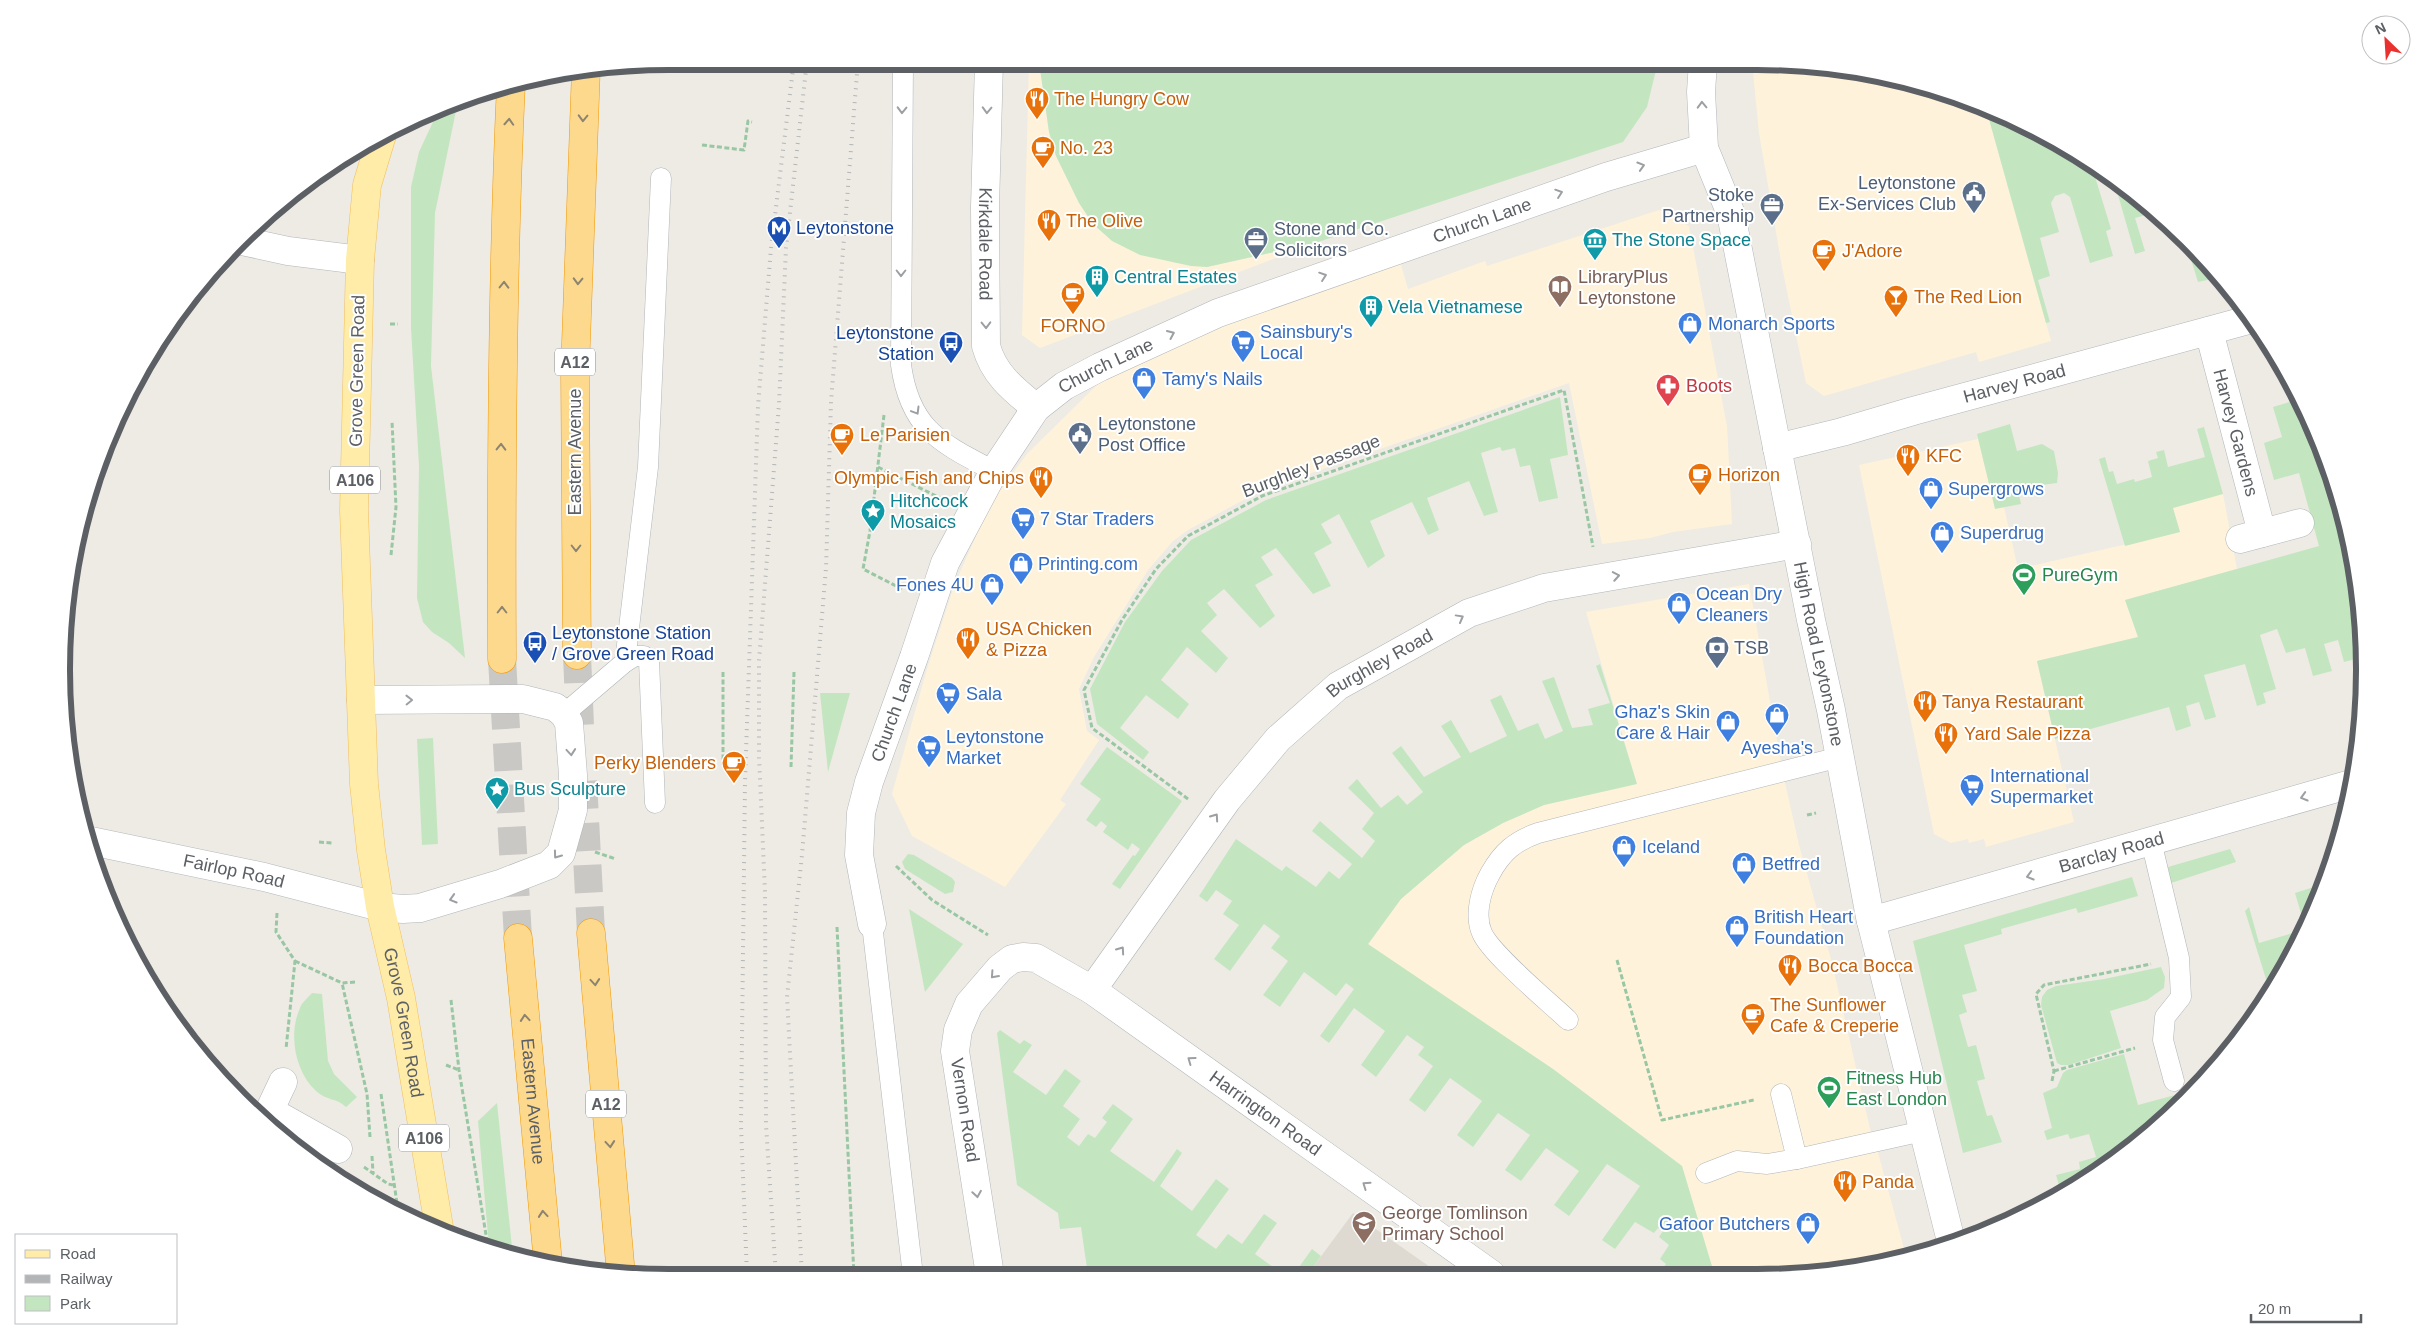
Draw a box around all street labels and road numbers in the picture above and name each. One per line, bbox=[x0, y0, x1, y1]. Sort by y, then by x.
street label: Kirkdale Road bbox=[975, 187, 996, 301]
street label: Church Lane bbox=[1430, 194, 1534, 247]
street label: Grove Green Road bbox=[346, 295, 368, 447]
street label: Church Lane bbox=[1055, 334, 1156, 397]
road number: A12 bbox=[555, 348, 595, 376]
street label: Harvey Road bbox=[1961, 360, 2068, 407]
street label: Harvey Gardens bbox=[2209, 367, 2262, 499]
street label: Eastern Avenue bbox=[565, 389, 585, 515]
street label: Burghley Passage bbox=[1239, 430, 1383, 502]
road number: A106 bbox=[330, 466, 380, 494]
street label: High Road Leytonstone bbox=[1790, 560, 1848, 748]
street label: Burghley Road bbox=[1322, 625, 1436, 702]
street label: Church Lane bbox=[867, 661, 921, 765]
street label: Barclay Road bbox=[2057, 828, 2166, 877]
street label: Fairlop Road bbox=[181, 850, 287, 892]
street label: Grove Green Road bbox=[380, 946, 427, 1099]
street label: Eastern Avenue bbox=[517, 1037, 549, 1165]
street label: Vernon Road bbox=[947, 1057, 983, 1163]
street label: Harrington Road bbox=[1206, 1067, 1325, 1160]
road number: A12 bbox=[586, 1090, 626, 1118]
road number: A106 bbox=[399, 1124, 449, 1152]

